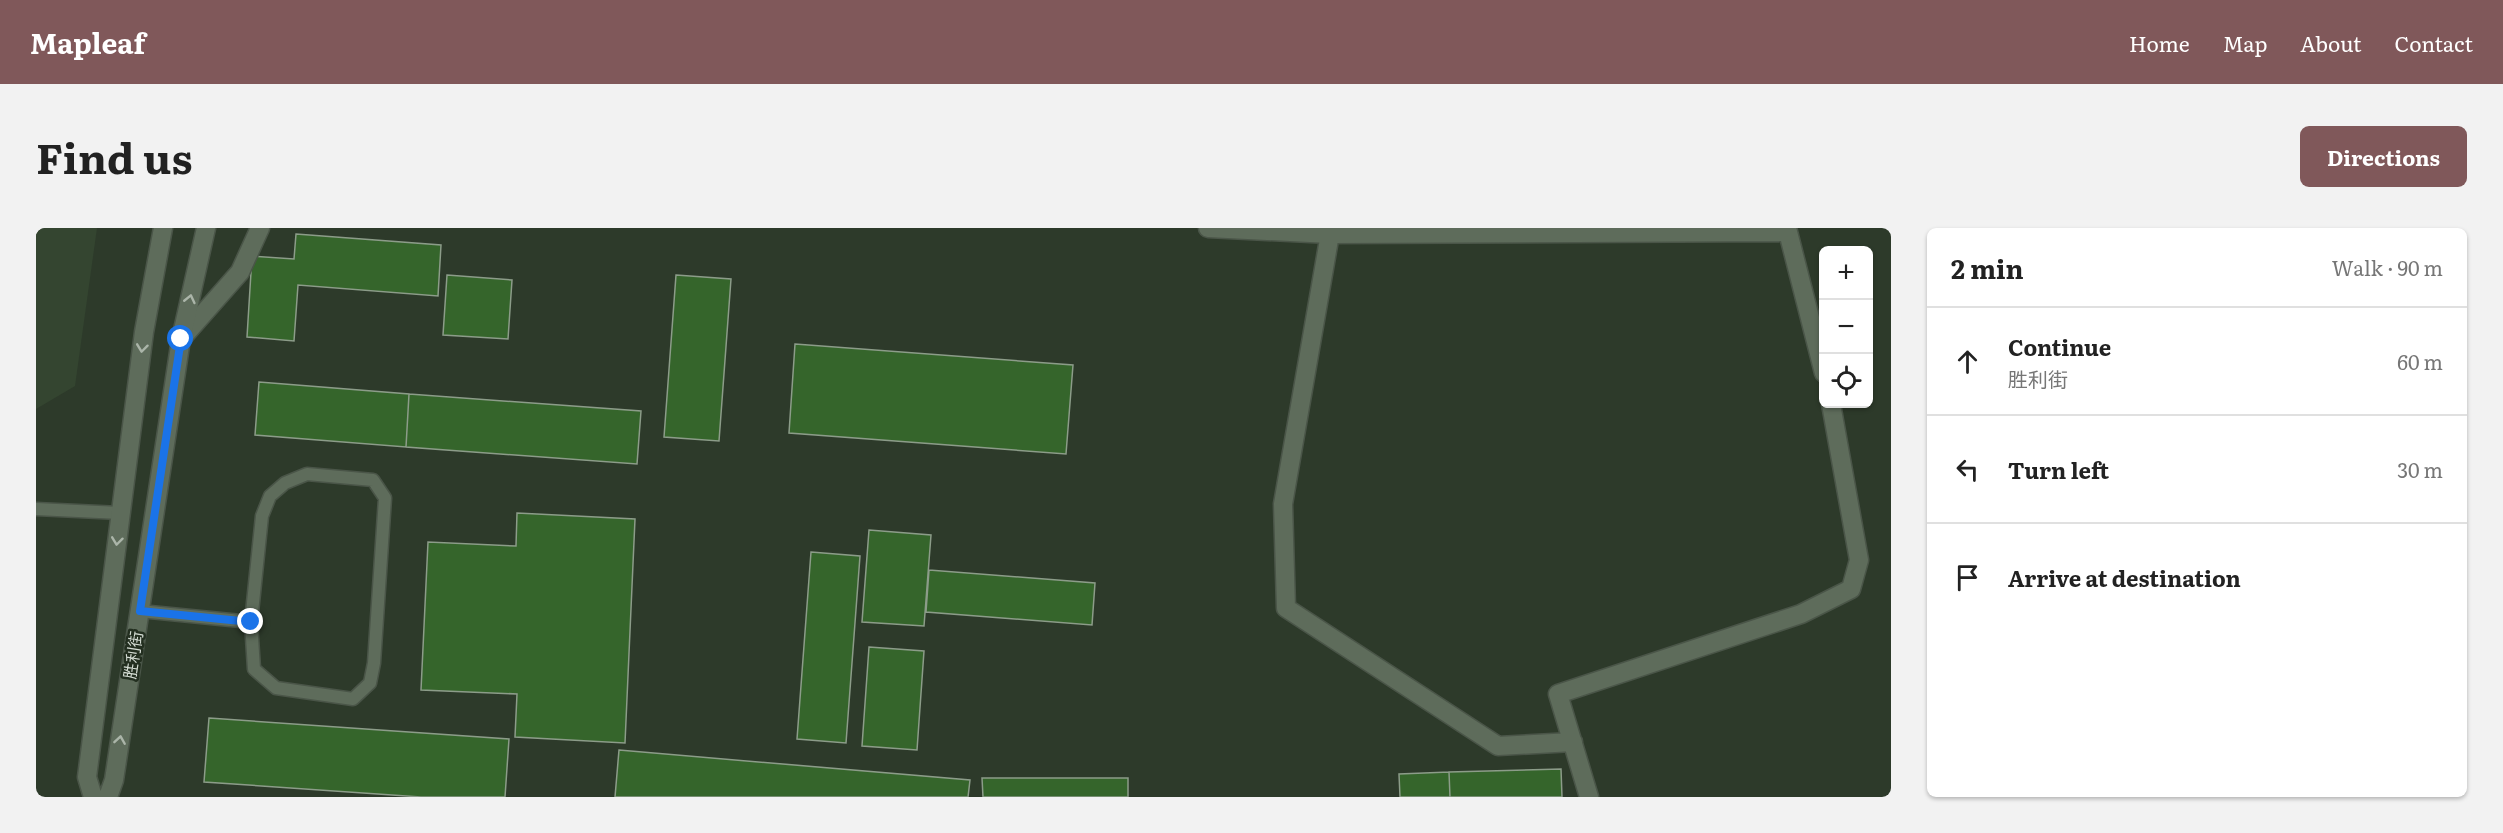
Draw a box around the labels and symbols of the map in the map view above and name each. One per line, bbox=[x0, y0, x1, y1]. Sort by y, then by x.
one-way arrow bbox=[182, 294, 195, 304]
route start bbox=[167, 325, 193, 351]
one-way arrow bbox=[136, 343, 148, 352]
one-way arrow bbox=[111, 536, 124, 546]
route end bbox=[237, 608, 263, 634]
street label: 胜利街 bbox=[116, 629, 148, 680]
one-way arrow bbox=[114, 735, 126, 745]

